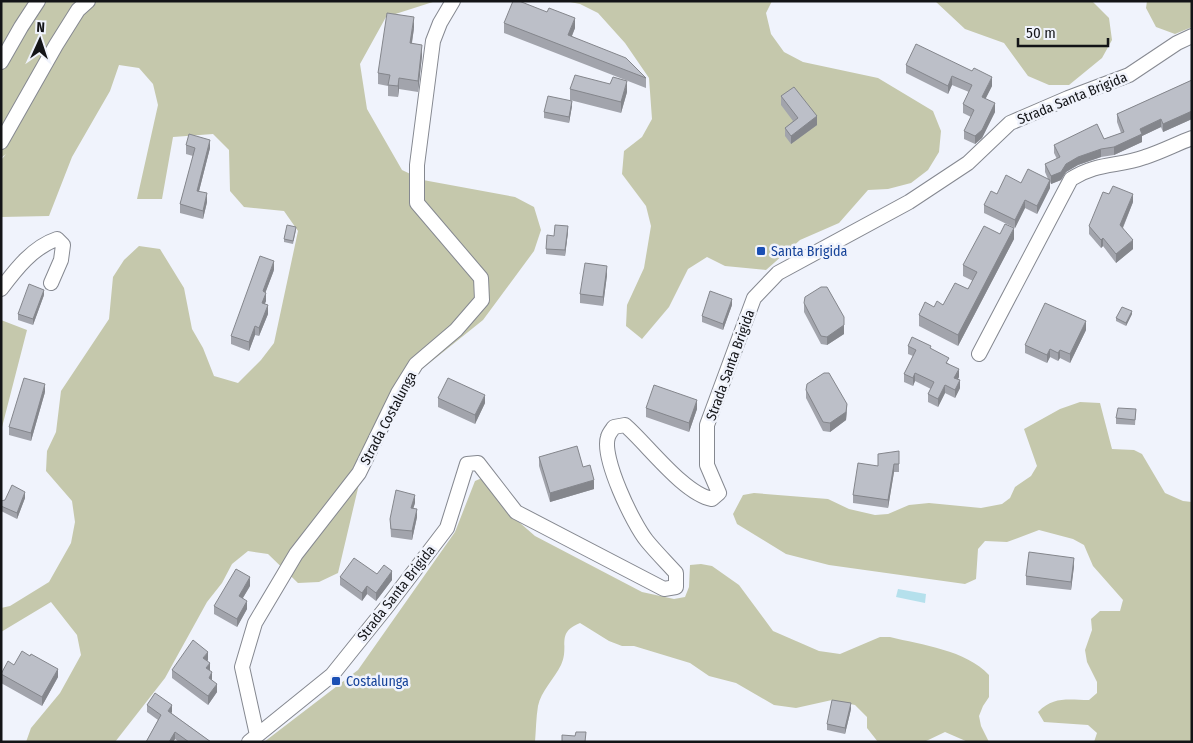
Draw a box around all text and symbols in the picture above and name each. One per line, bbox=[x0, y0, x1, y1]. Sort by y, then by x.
north arrow bbox=[15, 15, 65, 65]
scale bar bbox=[1018, 15, 1108, 47]
text: N bbox=[36, 19, 45, 36]
text: 50 m bbox=[1026, 24, 1056, 42]
street label: Strada Santa Brigida bbox=[1015, 69, 1130, 128]
place label: Santa Brigida bbox=[771, 243, 847, 260]
marker: Santa Brigida bbox=[755, 245, 767, 257]
street label: Strada Santa Brigida bbox=[703, 307, 758, 423]
street label: Strada Costalunga bbox=[357, 368, 420, 468]
street label: Strada Santa Brigida bbox=[354, 542, 439, 645]
place label: Costalunga bbox=[346, 673, 409, 690]
marker: Costalunga bbox=[330, 675, 342, 687]

